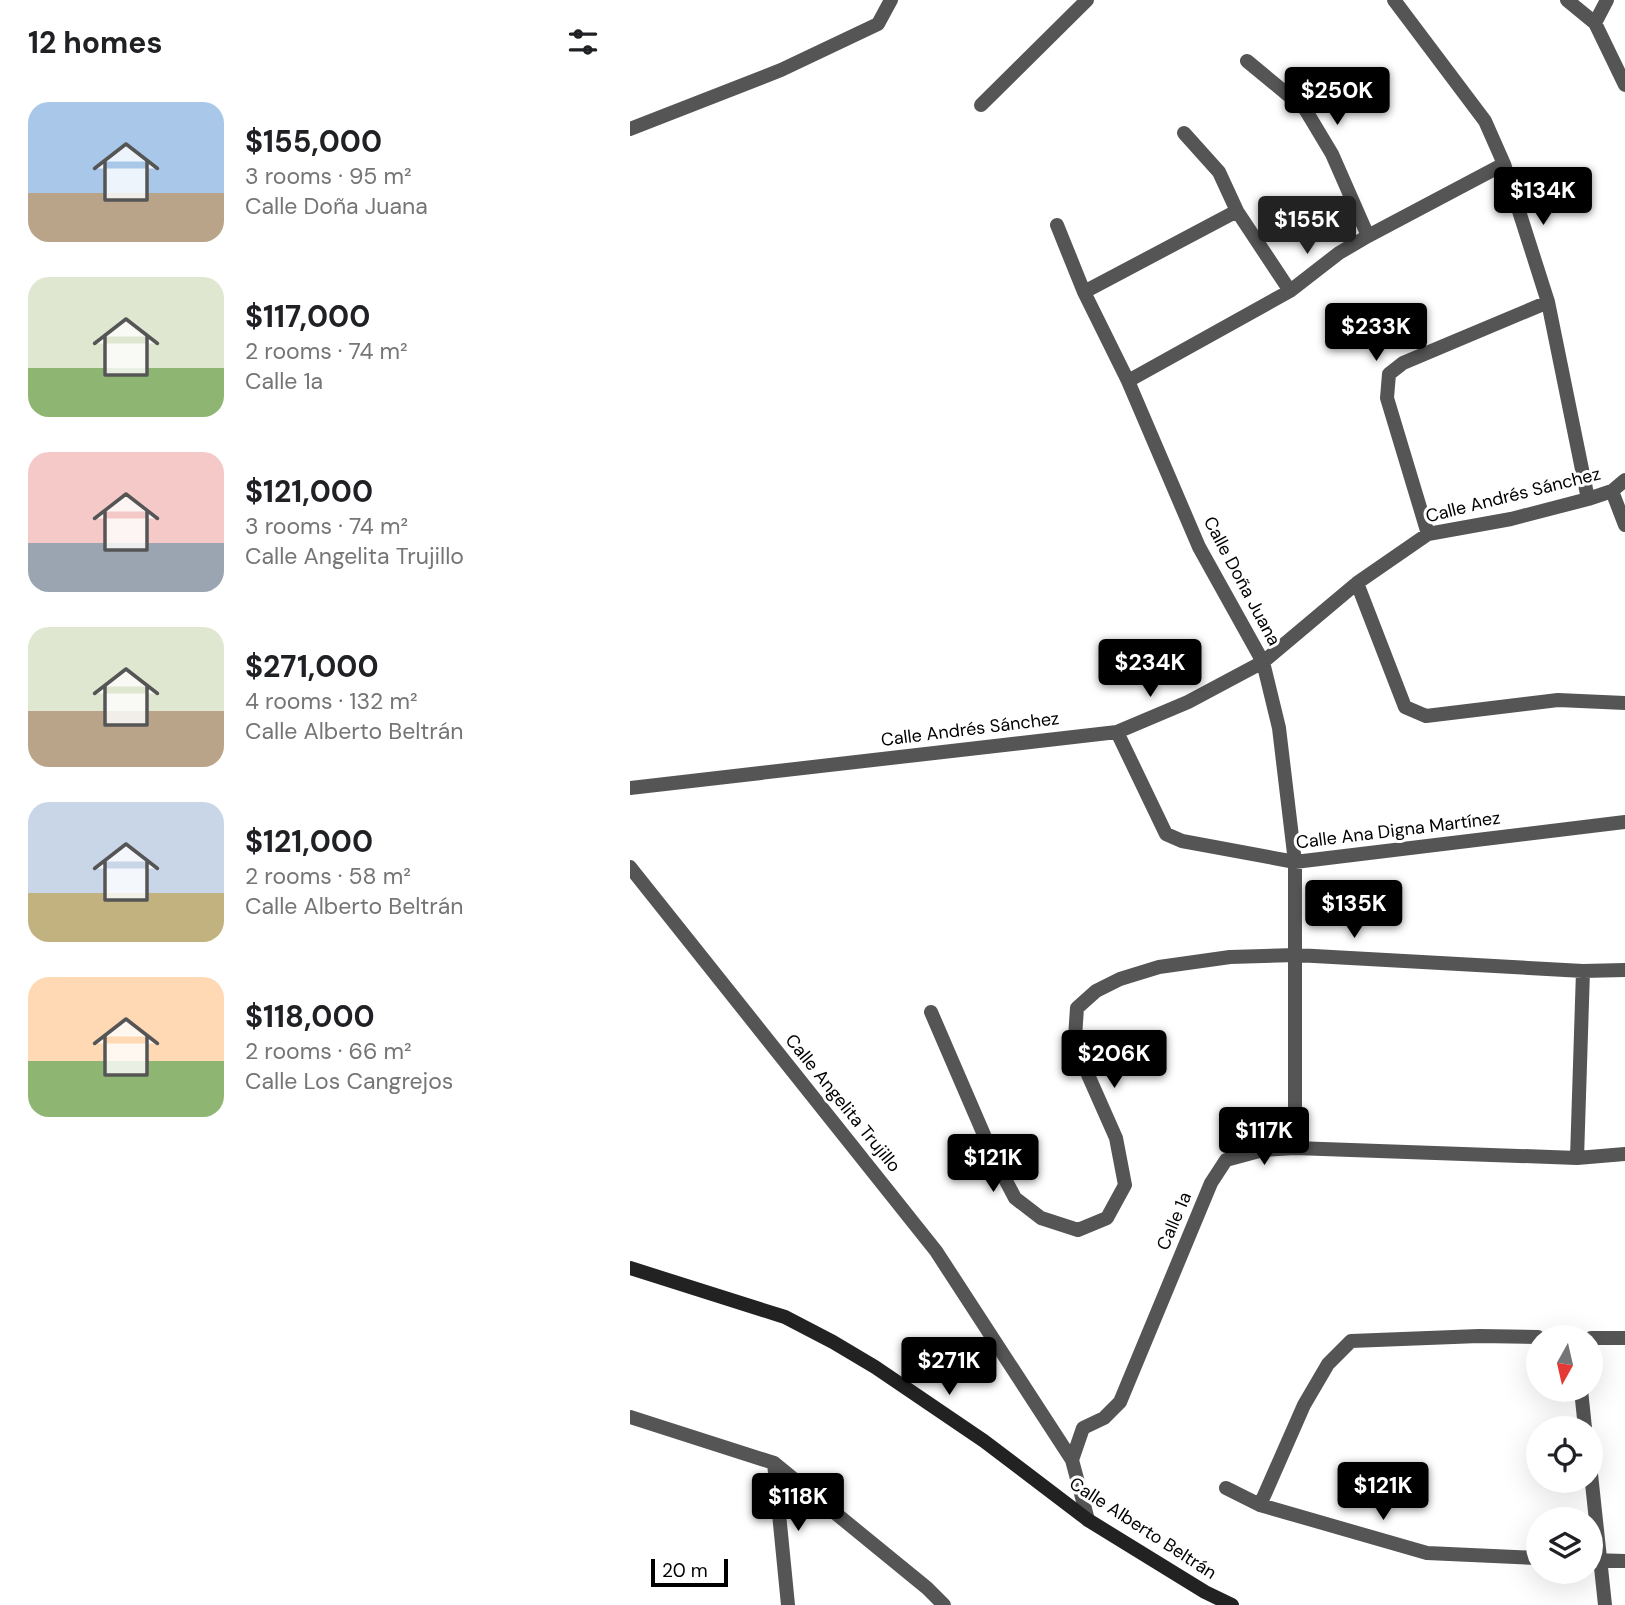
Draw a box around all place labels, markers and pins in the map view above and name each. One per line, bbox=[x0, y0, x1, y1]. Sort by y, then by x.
pin: $250K bbox=[1288, 68, 1386, 127]
pin: $134K bbox=[1494, 168, 1592, 227]
pin: $155K bbox=[1258, 196, 1356, 256]
pin: $233K bbox=[1327, 304, 1425, 363]
pin: $234K bbox=[1101, 640, 1199, 699]
pin: $135K bbox=[1305, 880, 1403, 940]
pin: $206K bbox=[1065, 1030, 1163, 1090]
pin: $117K bbox=[1215, 1108, 1313, 1167]
pin: $121K bbox=[944, 1134, 1042, 1194]
pin: $271K bbox=[900, 1338, 998, 1397]
pin: $121K bbox=[1334, 1462, 1432, 1522]
pin: $118K bbox=[749, 1474, 847, 1533]

